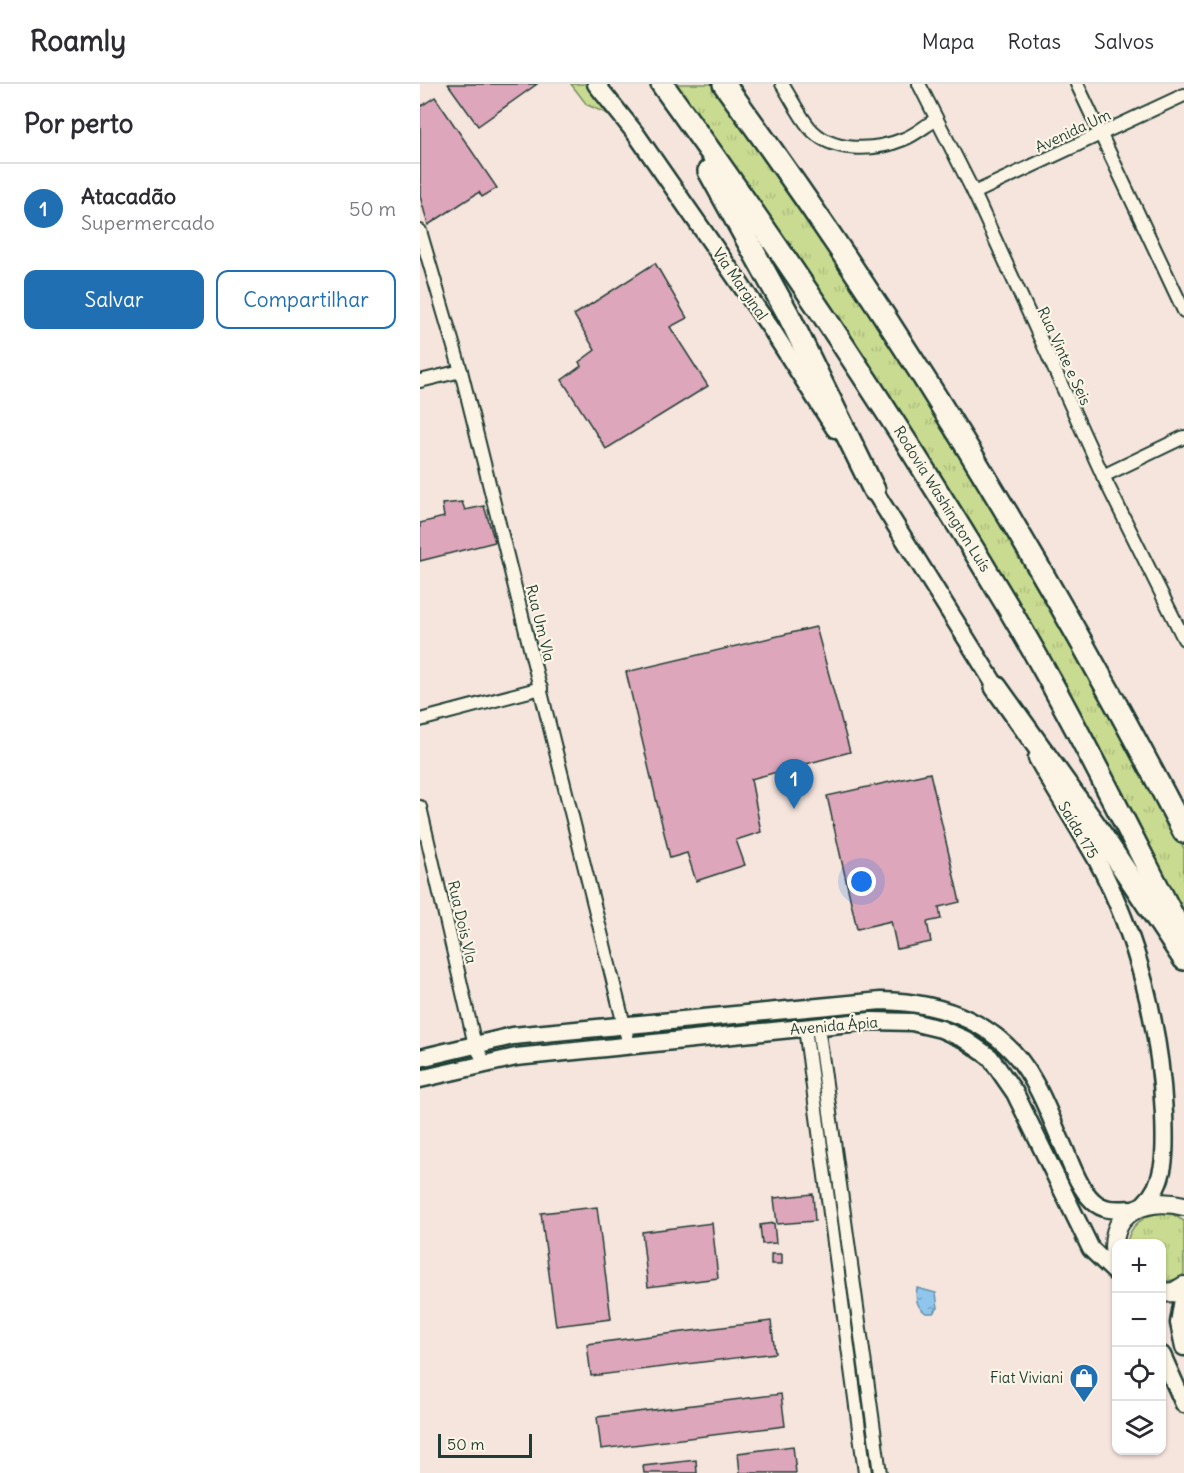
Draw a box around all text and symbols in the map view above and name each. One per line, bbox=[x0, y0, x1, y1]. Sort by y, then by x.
text: Roamly bbox=[30, 23, 126, 59]
text: Mapa bbox=[922, 28, 975, 55]
text: Rotas bbox=[1008, 28, 1061, 55]
text: Salvos bbox=[1094, 28, 1154, 55]
street label: Avenida Um bbox=[1032, 105, 1114, 156]
text: Por perto bbox=[24, 107, 133, 140]
text: Atacadão bbox=[81, 182, 176, 210]
text: 1 bbox=[40, 196, 47, 221]
text: 50 m bbox=[349, 196, 396, 221]
text: Supermercado bbox=[81, 210, 215, 235]
street label: Via Marginal bbox=[709, 244, 772, 323]
button: Salvar bbox=[24, 270, 204, 329]
button: Compartilhar bbox=[216, 270, 396, 329]
street label: Rua Vinte e Seis bbox=[1033, 304, 1096, 408]
street label: Rodovia Washington Luís bbox=[890, 422, 995, 575]
street label: Rua Um Vla bbox=[522, 583, 559, 664]
pin: 1 bbox=[774, 760, 814, 809]
street label: Saída 175 bbox=[1054, 798, 1103, 862]
your location bbox=[847, 867, 876, 896]
street label: Rua Dois Vla bbox=[444, 879, 481, 966]
street label: Avenida Ápia bbox=[789, 1012, 879, 1039]
map controls bbox=[1112, 1239, 1166, 1455]
button: + bbox=[1112, 1239, 1166, 1293]
button: − bbox=[1112, 1293, 1166, 1347]
button: locate bbox=[1112, 1347, 1166, 1401]
shop icon: Fiat Viviani bbox=[1068, 1362, 1100, 1404]
place label: Fiat Viviani bbox=[990, 1368, 1063, 1387]
button: layers bbox=[1112, 1401, 1166, 1455]
scale bar bbox=[438, 1431, 532, 1458]
text: 50 m bbox=[447, 1434, 485, 1454]

